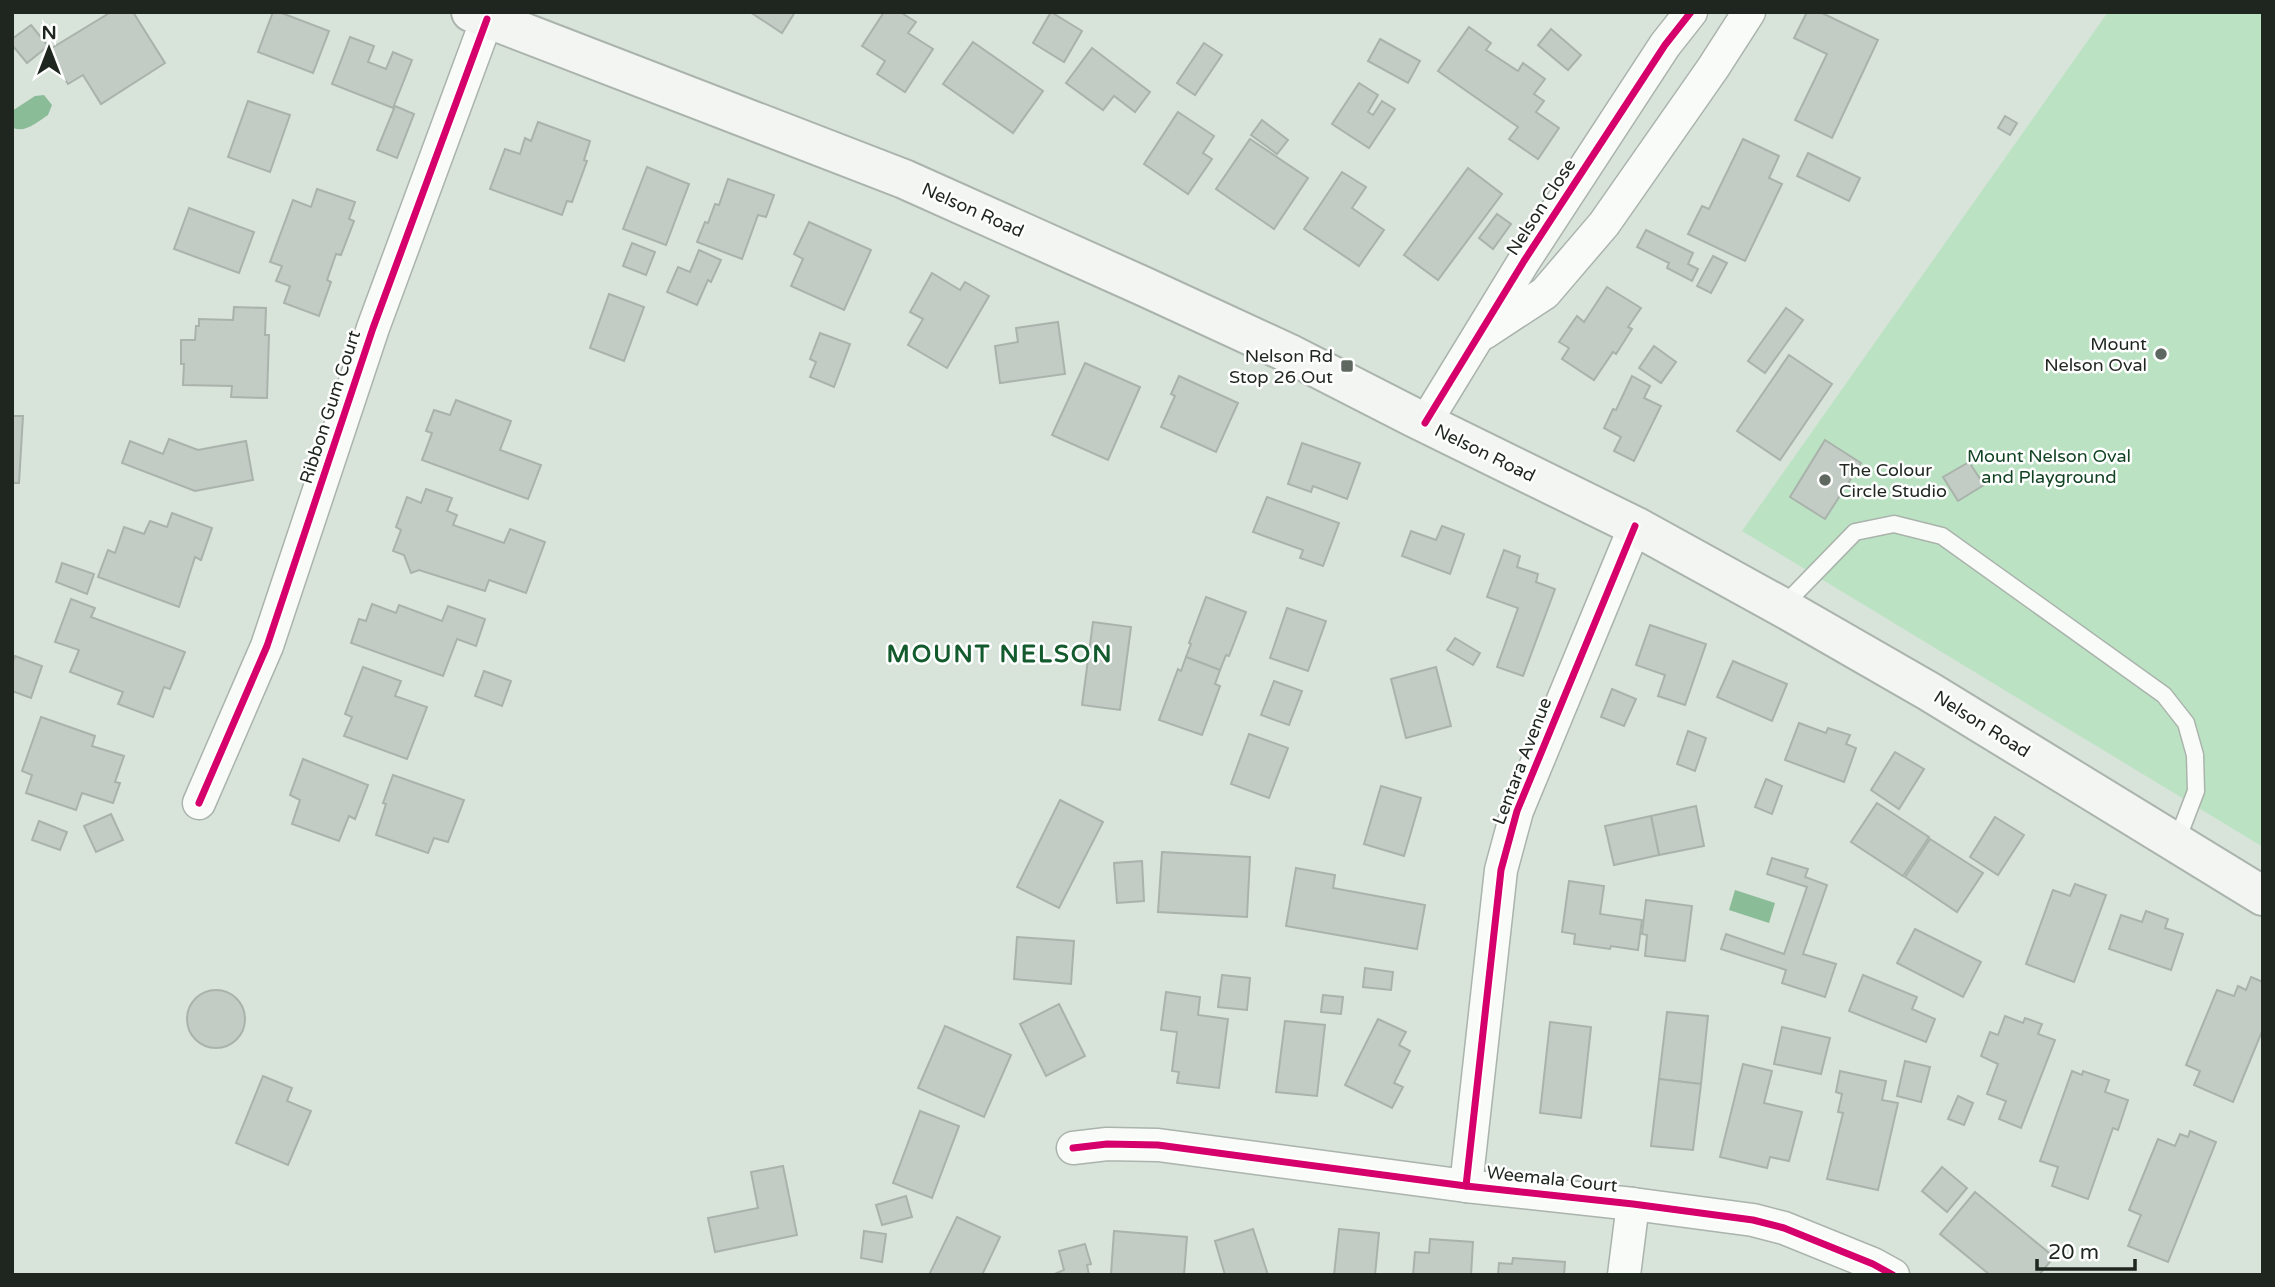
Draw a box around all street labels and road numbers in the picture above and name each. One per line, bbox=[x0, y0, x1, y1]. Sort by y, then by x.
street label: Nelson Close bbox=[1502, 155, 1580, 259]
street label: Nelson Road bbox=[919, 178, 1027, 242]
street label: Ribbon Gum Court bbox=[295, 327, 365, 487]
street label: Nelson Road bbox=[1431, 419, 1539, 487]
street label: Nelson Road bbox=[1930, 686, 2034, 762]
street label: Lentara Avenue bbox=[1488, 694, 1556, 828]
street label: Weemala Court bbox=[1485, 1161, 1619, 1197]

